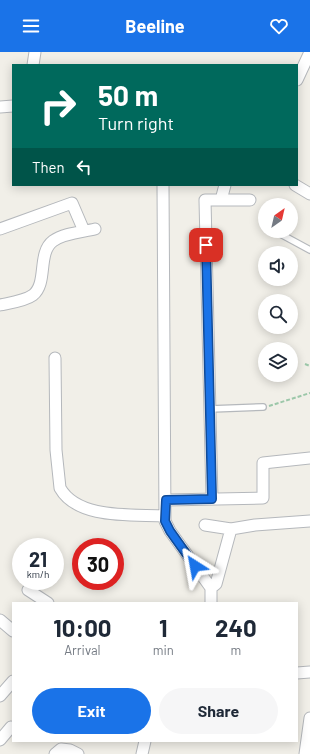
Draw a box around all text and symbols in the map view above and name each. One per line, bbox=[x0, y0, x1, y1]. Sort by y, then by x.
icon: menu bbox=[20, 15, 42, 37]
text: Beeline bbox=[125, 15, 185, 37]
icon: heart bbox=[268, 15, 290, 37]
text: 50 m bbox=[98, 78, 158, 112]
icon: right bbox=[32, 80, 84, 132]
text: Turn right bbox=[98, 112, 174, 134]
icon: left bbox=[73, 156, 95, 178]
text: Then bbox=[32, 158, 65, 176]
north arrow bbox=[258, 198, 298, 238]
map controls bbox=[258, 198, 298, 382]
pin bbox=[189, 228, 223, 262]
icon: arrive bbox=[195, 234, 217, 256]
button: sound bbox=[258, 246, 298, 286]
button: search bbox=[258, 294, 298, 334]
button: layers bbox=[258, 342, 298, 382]
speed limit sign: 30 bbox=[72, 538, 124, 590]
position arrow bbox=[174, 545, 216, 587]
text: 21 bbox=[29, 547, 47, 571]
text: km/h bbox=[27, 568, 49, 580]
text: 10:00 bbox=[53, 613, 112, 642]
text: 1 bbox=[159, 613, 168, 642]
text: 240 bbox=[215, 613, 257, 642]
text: Arrival bbox=[64, 642, 101, 658]
text: min bbox=[153, 642, 174, 658]
text: m bbox=[231, 642, 241, 658]
button: Exit bbox=[32, 688, 151, 734]
button: Share bbox=[159, 688, 278, 734]

